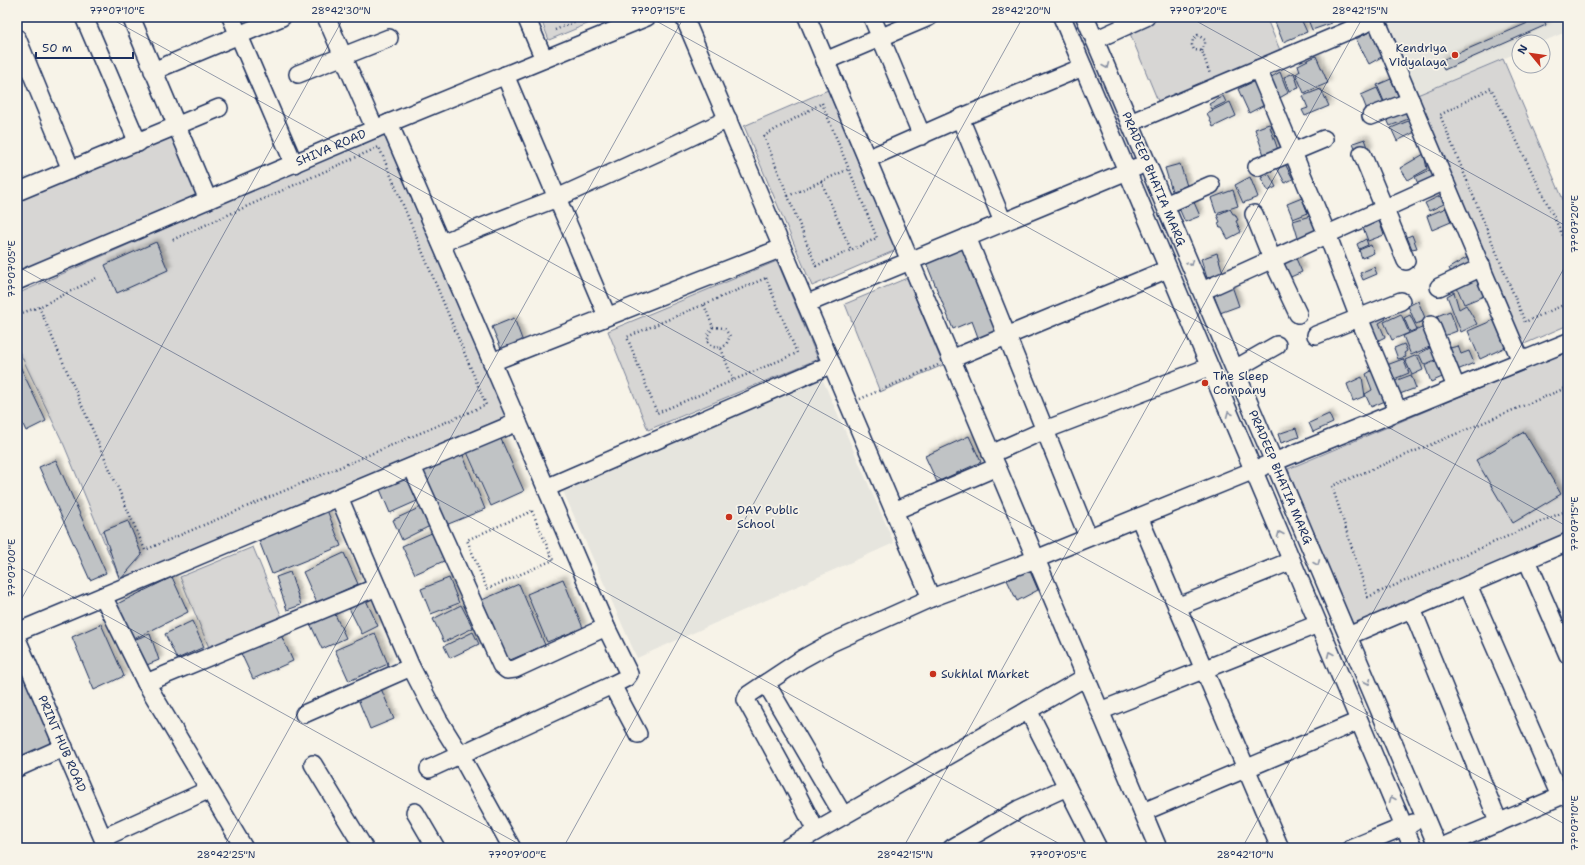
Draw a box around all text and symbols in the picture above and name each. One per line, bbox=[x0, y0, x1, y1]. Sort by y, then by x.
text: 77°07'10"E bbox=[89, 4, 145, 17]
text: 28°42'30"N bbox=[311, 4, 371, 17]
text: 77°07'15"E bbox=[631, 4, 685, 17]
text: 28°42'20"N bbox=[991, 4, 1051, 17]
text: 77°07'20"E bbox=[1169, 4, 1227, 17]
text: 28°42'15"N bbox=[1332, 4, 1388, 17]
scale bar bbox=[36, 34, 133, 60]
north arrow bbox=[1511, 34, 1551, 74]
text: 50 m bbox=[42, 40, 72, 56]
place label: Kendriya Vidyalaya bbox=[1389, 40, 1448, 70]
text: N bbox=[1514, 42, 1532, 57]
marker: Kendriya Vidyalaya bbox=[1450, 50, 1460, 60]
one-way arrow bbox=[1101, 61, 1109, 69]
street label: PRADEEP BHATIA MARG bbox=[1118, 109, 1189, 249]
street label: SHIVA ROAD bbox=[293, 126, 369, 170]
text: 77°07'20"E bbox=[1568, 195, 1581, 253]
text: 77°07'05"E bbox=[5, 240, 18, 298]
one-way arrow bbox=[1185, 258, 1193, 266]
place label: The Sleep Company bbox=[1213, 368, 1269, 398]
marker: The Sleep Company bbox=[1200, 378, 1210, 388]
street label: PRADEEP BHATIA MARG bbox=[1245, 408, 1316, 547]
one-way arrow bbox=[1226, 411, 1234, 418]
text: 77°07'15"E bbox=[1568, 497, 1581, 551]
place label: DAV Public School bbox=[737, 502, 799, 532]
marker: DAV Public School bbox=[724, 512, 734, 522]
one-way arrow bbox=[1277, 530, 1285, 538]
text: 77°07'00"E bbox=[5, 539, 18, 597]
one-way arrow bbox=[1313, 559, 1321, 566]
one-way arrow bbox=[1327, 650, 1335, 657]
place label: Sukhlal Market bbox=[941, 666, 1029, 682]
marker: Sukhlal Market bbox=[928, 669, 938, 679]
one-way arrow bbox=[1364, 679, 1372, 686]
street label: PRINT HUB ROAD bbox=[34, 693, 90, 795]
text: 77°07'10"E bbox=[1568, 795, 1581, 851]
one-way arrow bbox=[1389, 796, 1397, 804]
text: 28°42'25"N bbox=[197, 848, 255, 861]
text: 77°07'00"E bbox=[488, 848, 546, 861]
text: 28°42'15"N bbox=[877, 848, 933, 861]
text: 77°07'05"E bbox=[1029, 848, 1087, 861]
text: 28°42'10"N bbox=[1216, 848, 1274, 861]

